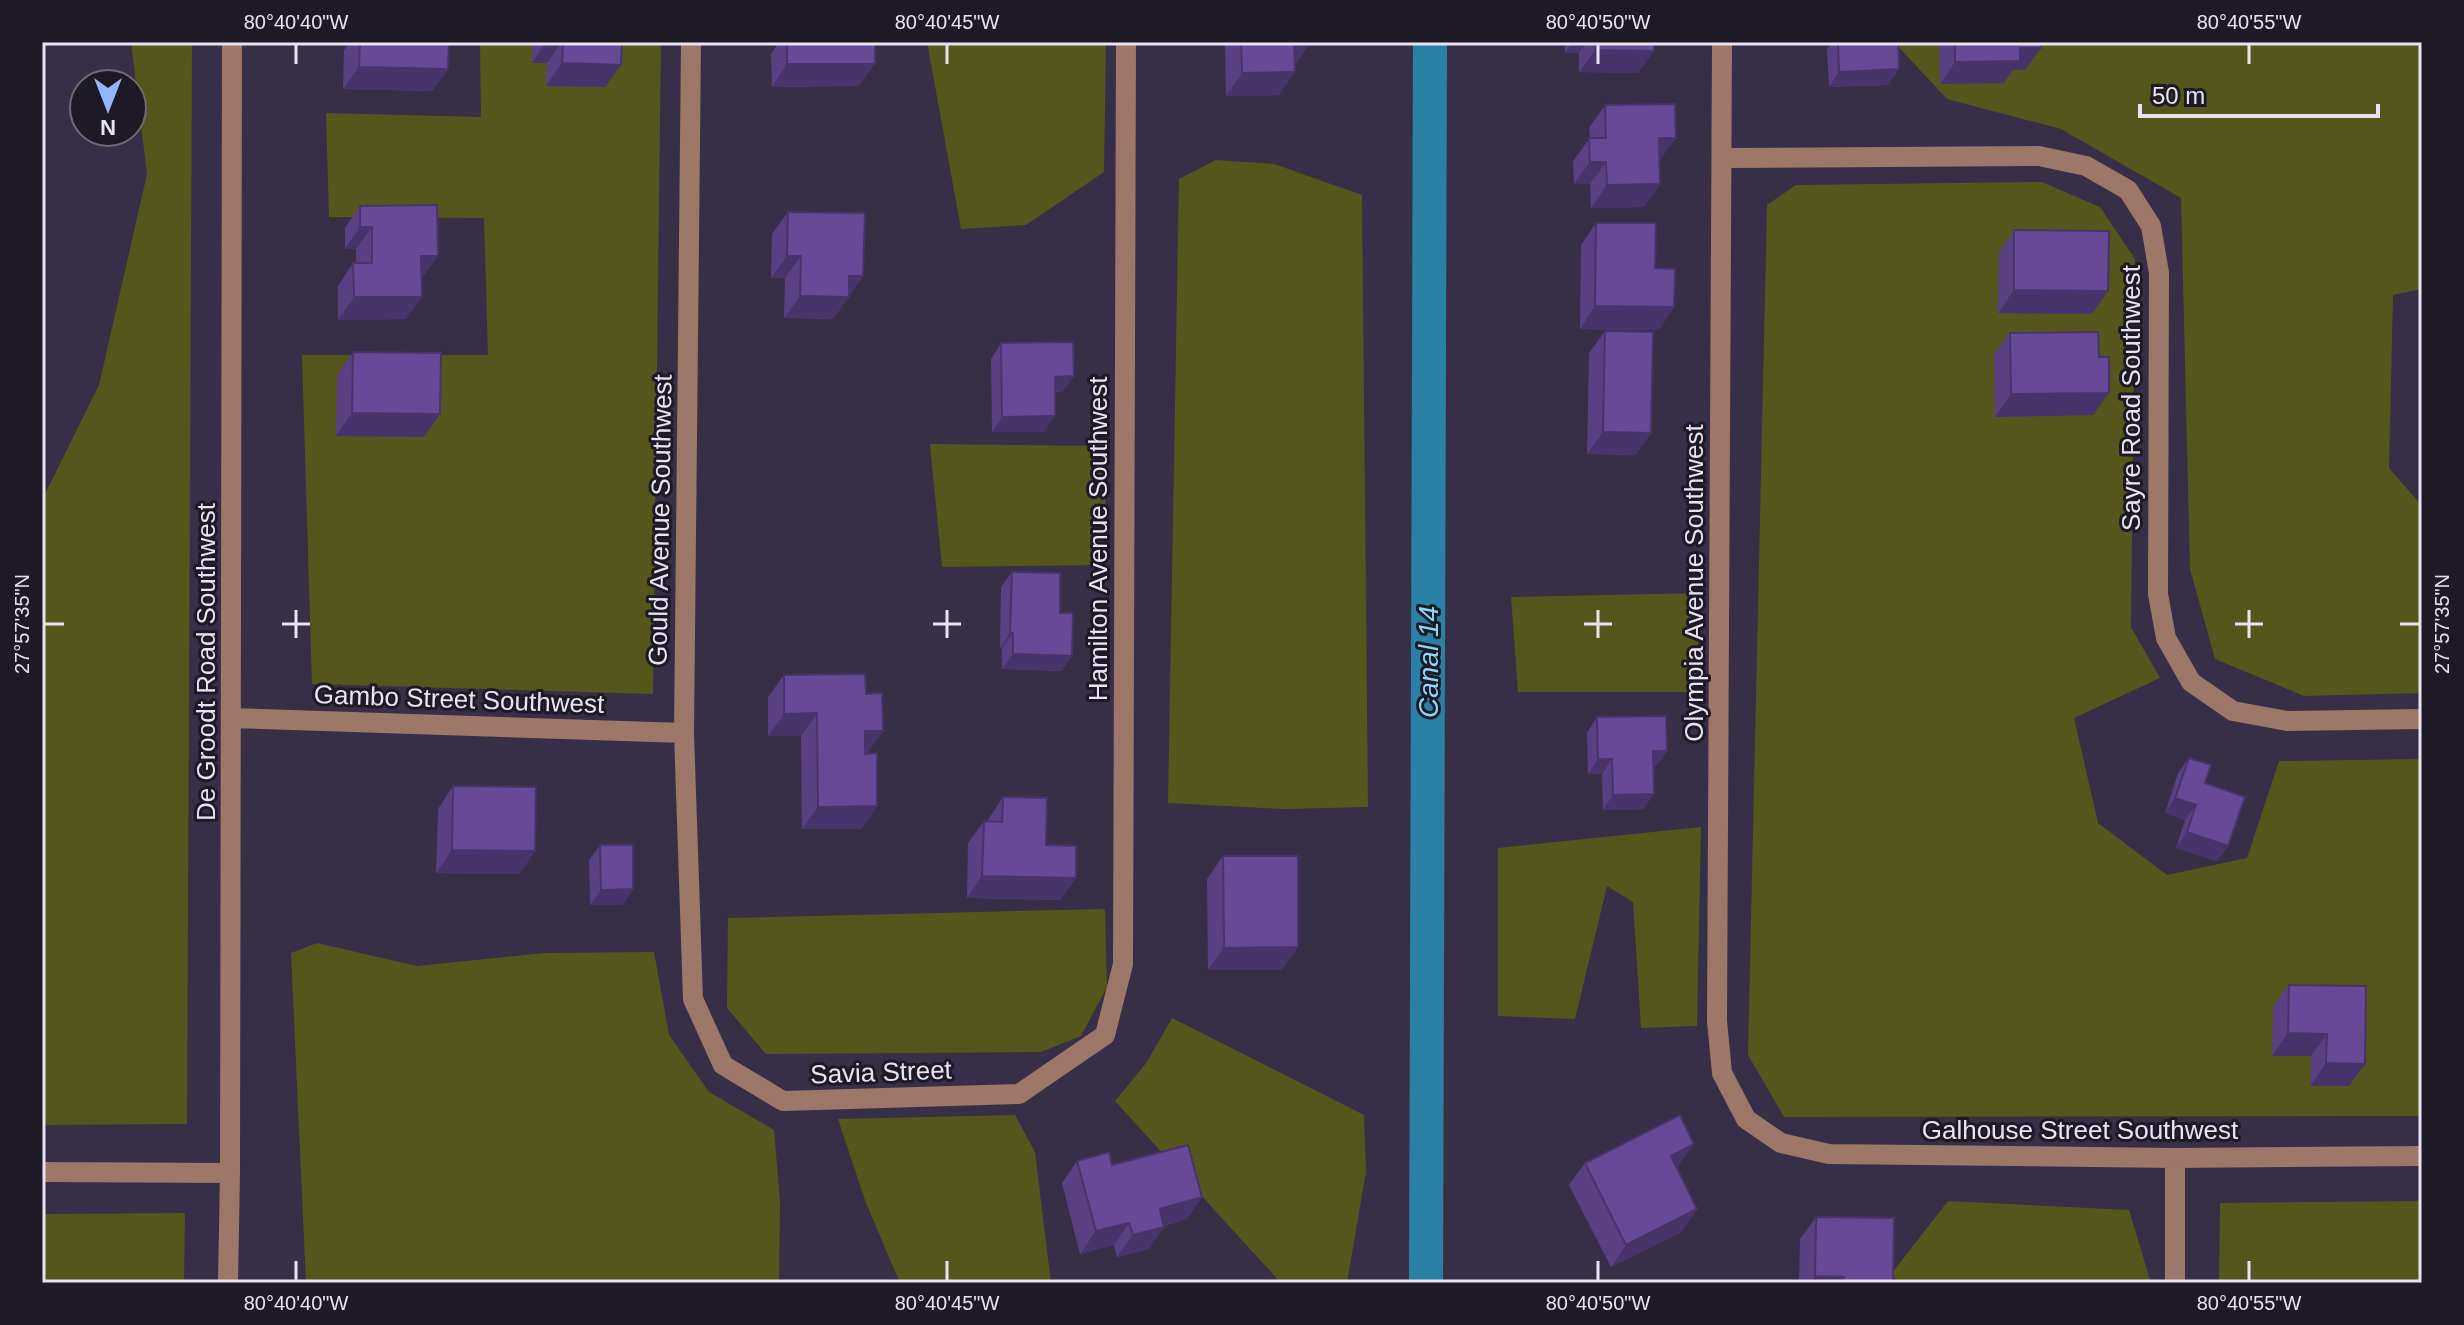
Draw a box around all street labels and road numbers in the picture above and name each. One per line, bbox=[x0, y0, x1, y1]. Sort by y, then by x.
street label: Sayre Road Southwest bbox=[2116, 264, 2146, 531]
street label: Gould Avenue Southwest bbox=[642, 373, 678, 666]
street label: Hamilton Avenue Southwest bbox=[1083, 376, 1113, 701]
street label: Olympia Avenue Southwest bbox=[1679, 423, 1709, 742]
street label: De Groodt Road Southwest bbox=[191, 502, 221, 821]
street label: Gambo Street Southwest bbox=[313, 679, 605, 719]
street label: Savia Street bbox=[810, 1055, 953, 1089]
street label: Galhouse Street Southwest bbox=[1922, 1115, 2239, 1145]

